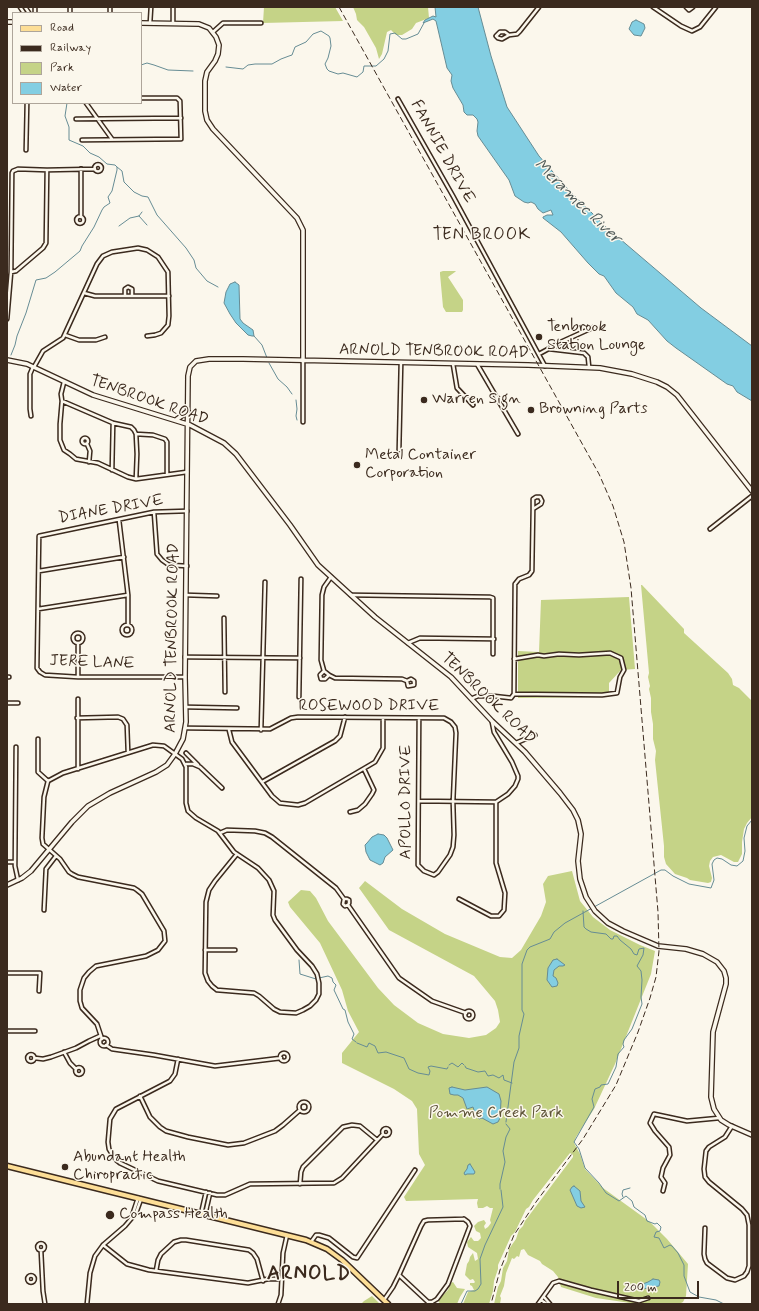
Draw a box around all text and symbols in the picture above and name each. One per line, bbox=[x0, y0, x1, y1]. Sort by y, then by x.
legend bbox=[12, 12, 142, 104]
text: Road bbox=[50, 20, 74, 36]
text: Railway bbox=[50, 40, 91, 56]
text: Park bbox=[50, 60, 74, 76]
text: Water bbox=[50, 80, 82, 96]
street label: FANNIE DRIVE bbox=[406, 97, 478, 207]
water label: Meramec River bbox=[529, 155, 625, 249]
district label: TEN BROOK bbox=[434, 225, 530, 245]
place label: Tenbrook Station Lounge bbox=[547, 318, 646, 356]
marker: Tenbrook Station Lounge bbox=[534, 332, 544, 342]
street label: ARNOLD TENBROOK ROAD bbox=[339, 341, 529, 363]
street label: TENBROOK ROAD bbox=[87, 372, 211, 430]
place label: Warren Sign bbox=[432, 390, 521, 410]
marker: Warren Sign bbox=[419, 395, 429, 405]
place label: Browning Parts bbox=[539, 400, 648, 420]
marker: Browning Parts bbox=[526, 405, 536, 415]
place label: Metal Container Corporation bbox=[365, 446, 476, 484]
marker: Metal Container Corporation bbox=[352, 460, 362, 470]
street label: DIANE DRIVE bbox=[57, 491, 165, 529]
street label: ARNOLD TENBROOK ROAD bbox=[162, 543, 184, 733]
street label: TENBROOK ROAD bbox=[437, 649, 539, 749]
street label: JERE LANE bbox=[49, 652, 135, 674]
street label: ROSEWOOD DRIVE bbox=[299, 697, 439, 717]
street label: APOLLO DRIVE bbox=[397, 745, 417, 859]
park label: Pomme Creek Park bbox=[429, 1104, 563, 1124]
place label: Abundant Health Chiropractic bbox=[73, 1148, 186, 1186]
marker: Abundant Health Chiropractic bbox=[60, 1162, 70, 1172]
place label: Compass Health bbox=[119, 1205, 228, 1225]
marker: Compass Health bbox=[104, 1209, 116, 1221]
district label: ARNOLD bbox=[267, 1263, 351, 1287]
scale bar bbox=[619, 1273, 701, 1299]
text: 200 m bbox=[624, 1280, 657, 1296]

